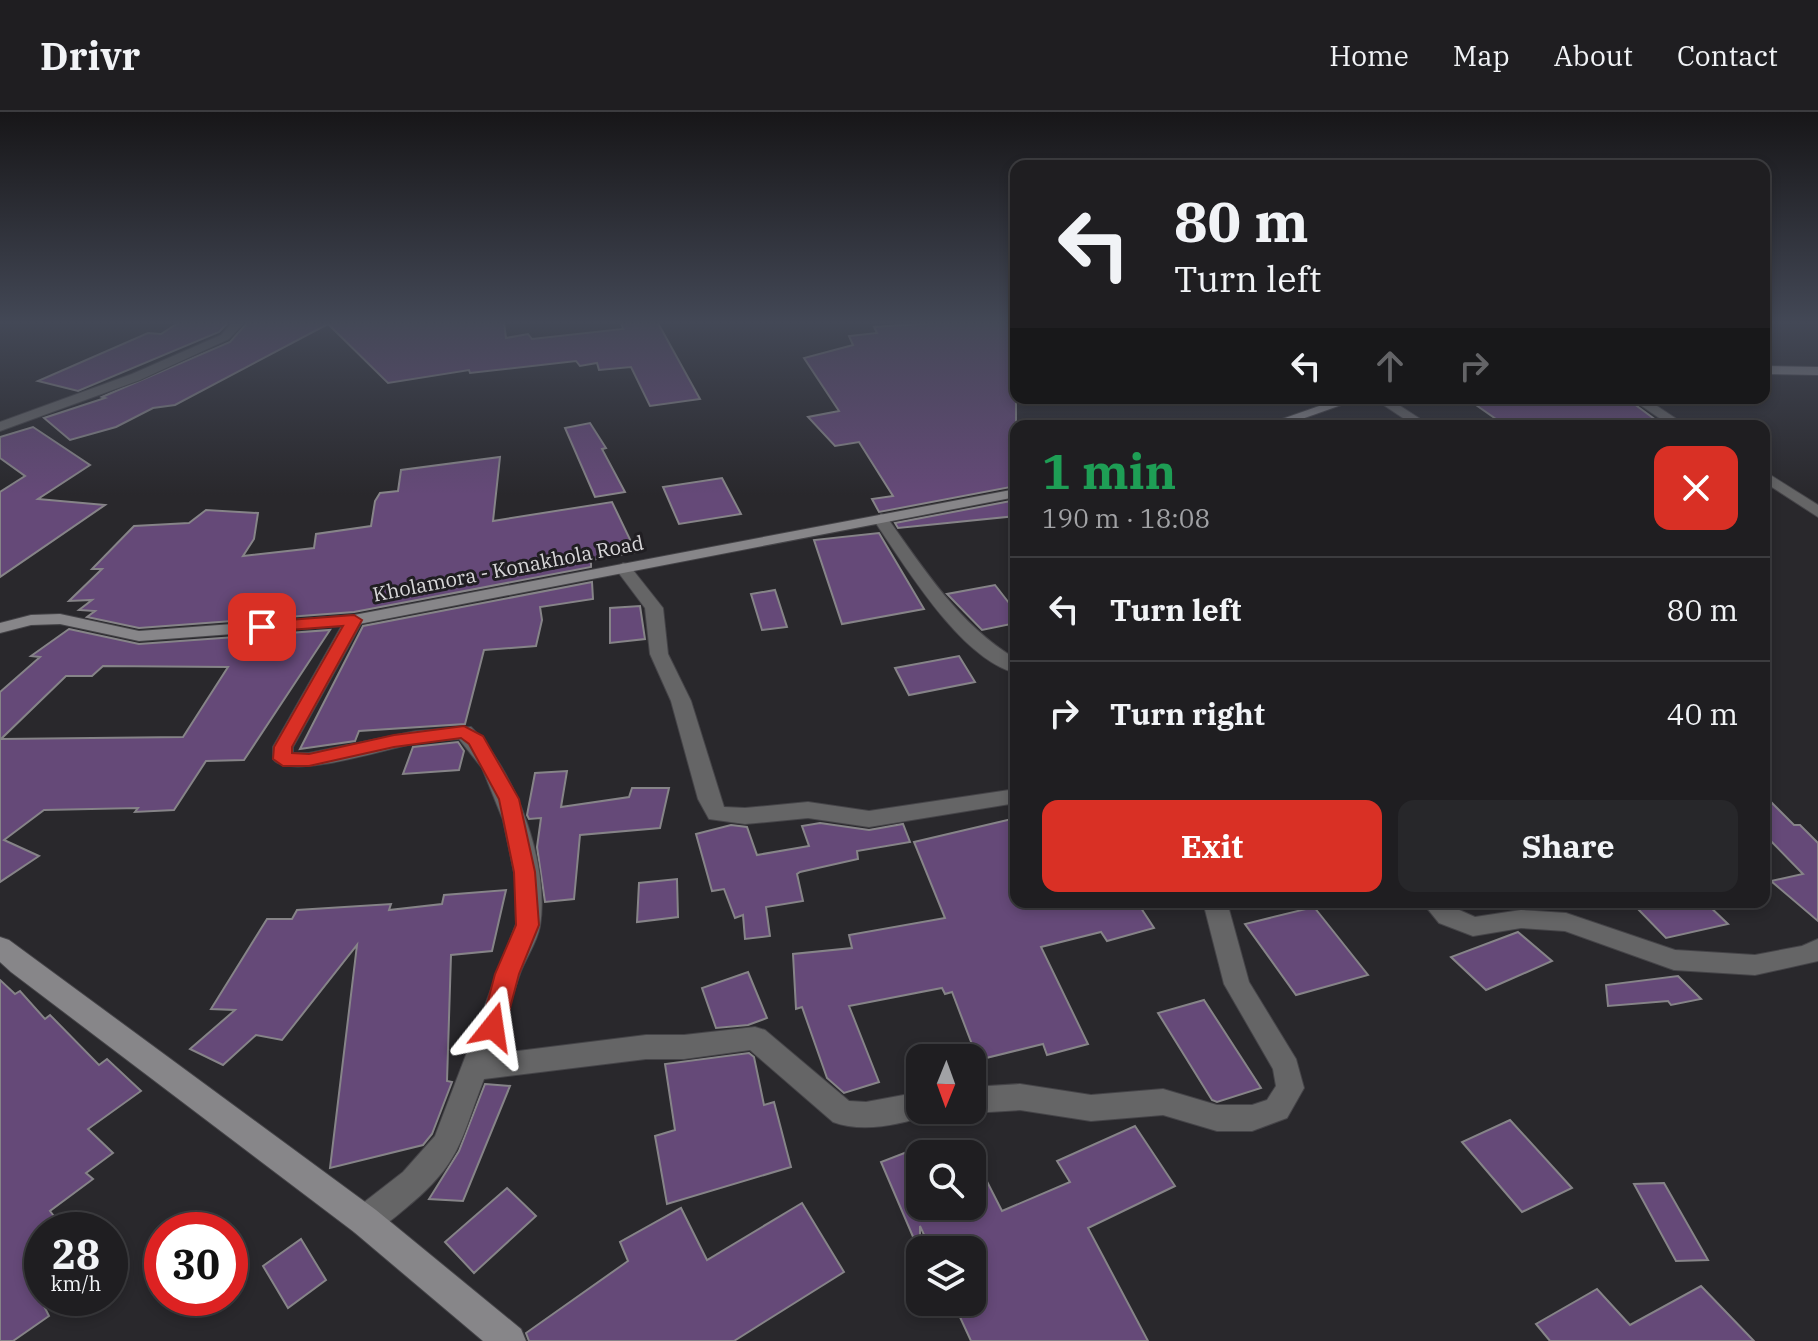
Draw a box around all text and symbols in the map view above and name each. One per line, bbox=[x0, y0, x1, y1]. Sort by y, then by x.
text: Drivr bbox=[40, 31, 140, 80]
text: Home bbox=[1329, 37, 1409, 74]
text: Map bbox=[1453, 37, 1510, 74]
text: About bbox=[1554, 37, 1633, 74]
text: Contact bbox=[1677, 37, 1778, 74]
text: 80 m bbox=[1174, 185, 1309, 257]
icon: left bbox=[1042, 192, 1146, 296]
text: Turn left bbox=[1174, 255, 1321, 302]
icon: left bbox=[1284, 344, 1328, 388]
icon: ahead bbox=[1368, 344, 1412, 388]
icon: right bbox=[1452, 344, 1496, 388]
text: 1 min bbox=[1042, 440, 1176, 502]
button: close bbox=[1654, 446, 1738, 530]
text: 190 m · 18:08 bbox=[1042, 501, 1210, 535]
street label: Kholamora - Konakhola Road bbox=[370, 528, 646, 608]
icon: left bbox=[1042, 587, 1086, 631]
text: Turn left bbox=[1110, 590, 1242, 629]
text: 80 m bbox=[1666, 590, 1738, 629]
pin bbox=[228, 593, 296, 661]
icon: arrive bbox=[240, 605, 284, 649]
icon: right bbox=[1042, 691, 1086, 735]
text: Turn right bbox=[1110, 694, 1265, 733]
text: 40 m bbox=[1666, 694, 1738, 733]
button: Exit bbox=[1042, 800, 1382, 892]
button: Share bbox=[1398, 800, 1738, 892]
position arrow bbox=[451, 985, 535, 1069]
north arrow bbox=[906, 1044, 986, 1124]
map controls bbox=[906, 1044, 986, 1316]
button: search bbox=[906, 1140, 986, 1220]
speed limit sign: 30 bbox=[144, 1212, 248, 1316]
text: 28 bbox=[52, 1228, 100, 1280]
button: layers bbox=[906, 1236, 986, 1316]
text: km/h bbox=[51, 1270, 101, 1297]

